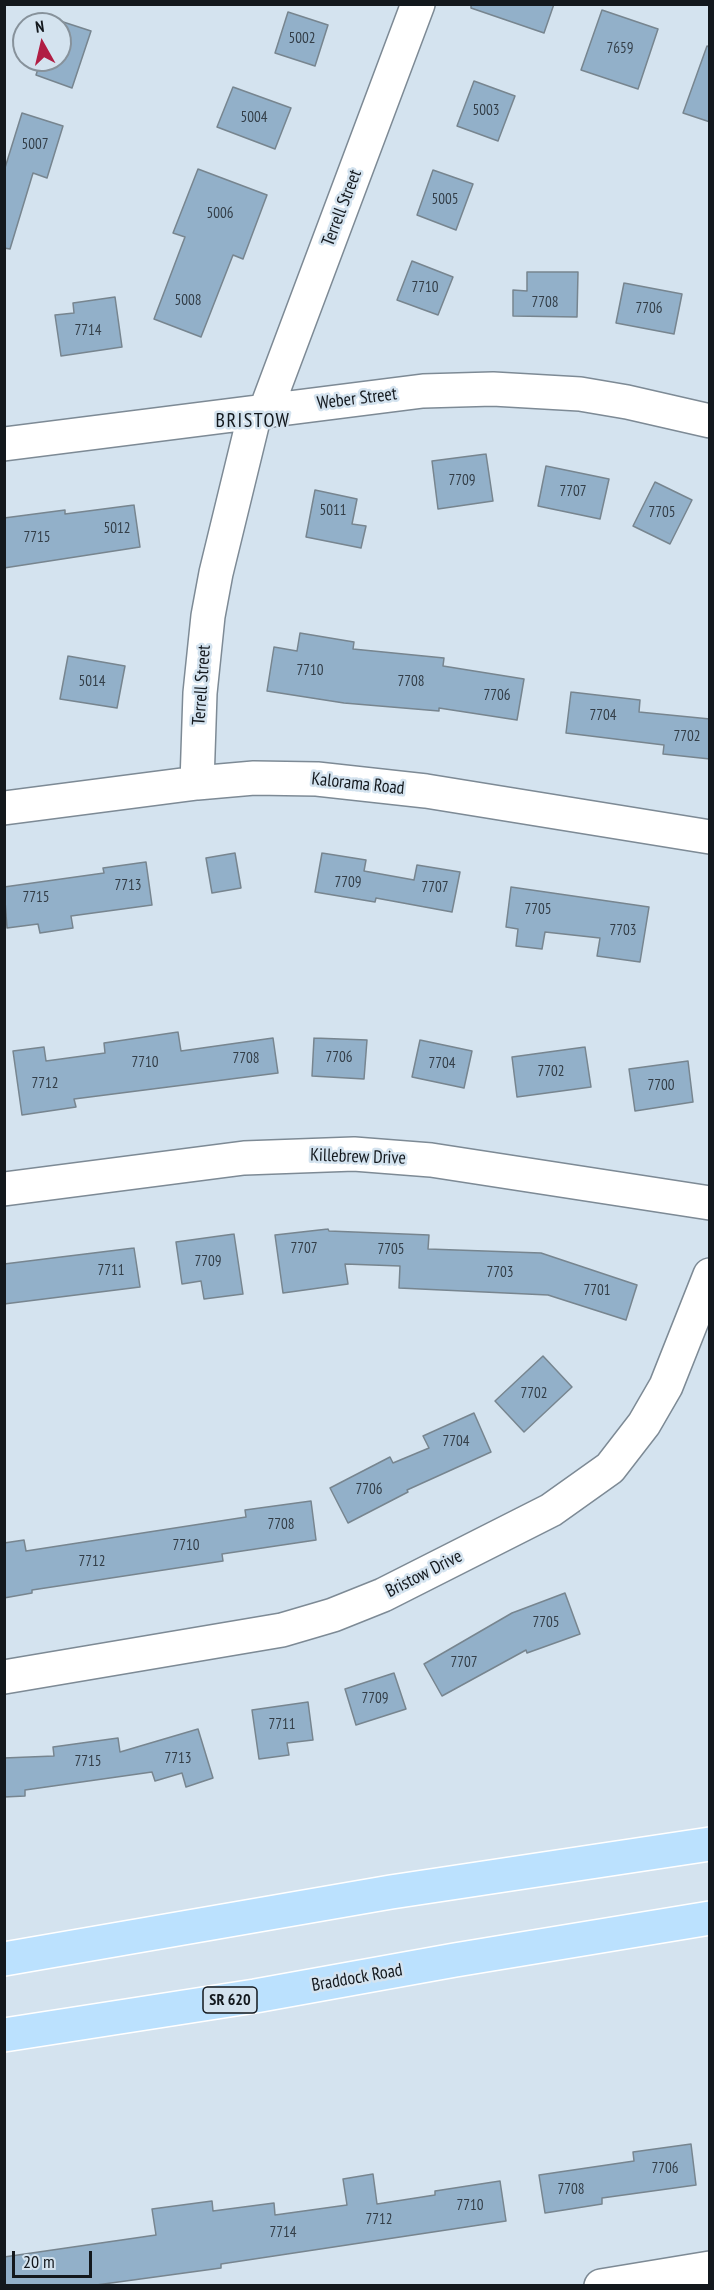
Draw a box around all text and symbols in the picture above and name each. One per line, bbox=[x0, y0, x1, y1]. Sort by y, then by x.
north arrow bbox=[12, 12, 72, 72]
text: N bbox=[34, 16, 45, 37]
house number: 5002 bbox=[289, 30, 315, 48]
house number: 7659 bbox=[607, 40, 633, 58]
house number: 5003 bbox=[473, 102, 499, 120]
house number: 5004 bbox=[241, 109, 267, 127]
house number: 5007 bbox=[22, 136, 48, 154]
street label: Terrell Street bbox=[318, 167, 366, 249]
house number: 5005 bbox=[432, 191, 458, 209]
house number: 5006 bbox=[207, 205, 233, 223]
house number: 7710 bbox=[412, 279, 438, 297]
house number: 5008 bbox=[175, 292, 201, 310]
house number: 7708 bbox=[532, 294, 558, 312]
house number: 7706 bbox=[636, 300, 662, 318]
house number: 7714 bbox=[75, 322, 101, 340]
street label: Weber Street bbox=[316, 383, 398, 415]
district label: BRISTOW bbox=[215, 409, 291, 433]
house number: 7709 bbox=[449, 472, 475, 490]
house number: 7707 bbox=[560, 483, 586, 501]
house number: 5011 bbox=[320, 502, 346, 520]
house number: 7705 bbox=[649, 504, 675, 522]
house number: 5012 bbox=[104, 520, 130, 538]
house number: 7715 bbox=[24, 529, 50, 547]
street label: Terrell Street bbox=[188, 644, 216, 726]
house number: 7710 bbox=[297, 662, 323, 680]
house number: 5014 bbox=[79, 673, 105, 691]
house number: 7708 bbox=[398, 673, 424, 691]
house number: 7706 bbox=[484, 687, 510, 705]
house number: 7704 bbox=[590, 707, 616, 725]
house number: 7702 bbox=[674, 728, 700, 746]
street label: Kalorama Road bbox=[311, 768, 405, 800]
house number: 7709 bbox=[335, 874, 361, 892]
house number: 7713 bbox=[115, 877, 141, 895]
house number: 7707 bbox=[422, 879, 448, 897]
house number: 7715 bbox=[23, 889, 49, 907]
house number: 7705 bbox=[525, 901, 551, 919]
house number: 7703 bbox=[610, 922, 636, 940]
house number: 7706 bbox=[326, 1049, 352, 1067]
house number: 7708 bbox=[233, 1050, 259, 1068]
house number: 7710 bbox=[132, 1054, 158, 1072]
house number: 7704 bbox=[429, 1055, 455, 1073]
house number: 7702 bbox=[538, 1063, 564, 1081]
house number: 7712 bbox=[32, 1075, 58, 1093]
house number: 7700 bbox=[648, 1077, 674, 1095]
street label: Killebrew Drive bbox=[310, 1145, 406, 1169]
house number: 7707 bbox=[291, 1240, 317, 1258]
house number: 7705 bbox=[378, 1241, 404, 1259]
house number: 7709 bbox=[195, 1253, 221, 1271]
house number: 7711 bbox=[98, 1262, 124, 1280]
house number: 7703 bbox=[487, 1264, 513, 1282]
house number: 7701 bbox=[584, 1282, 610, 1300]
house number: 7702 bbox=[521, 1385, 547, 1403]
house number: 7704 bbox=[443, 1433, 469, 1451]
house number: 7706 bbox=[356, 1481, 382, 1499]
house number: 7708 bbox=[268, 1516, 294, 1534]
house number: 7710 bbox=[173, 1537, 199, 1555]
street label: Bristow Drive bbox=[382, 1546, 466, 1602]
house number: 7712 bbox=[79, 1553, 105, 1571]
house number: 7705 bbox=[533, 1614, 559, 1632]
house number: 7707 bbox=[451, 1654, 477, 1672]
house number: 7709 bbox=[362, 1690, 388, 1708]
house number: 7711 bbox=[269, 1716, 295, 1734]
house number: 7713 bbox=[165, 1750, 191, 1768]
house number: 7715 bbox=[75, 1753, 101, 1771]
street label: Braddock Road bbox=[310, 1959, 404, 1997]
road number: SR 620 bbox=[203, 1987, 257, 2013]
house number: 7706 bbox=[652, 2160, 678, 2178]
house number: 7708 bbox=[558, 2181, 584, 2199]
house number: 7710 bbox=[457, 2197, 483, 2215]
house number: 7712 bbox=[366, 2211, 392, 2229]
house number: 7714 bbox=[270, 2224, 296, 2242]
scale bar bbox=[15, 2239, 94, 2277]
text: 20 m bbox=[23, 2250, 55, 2273]

